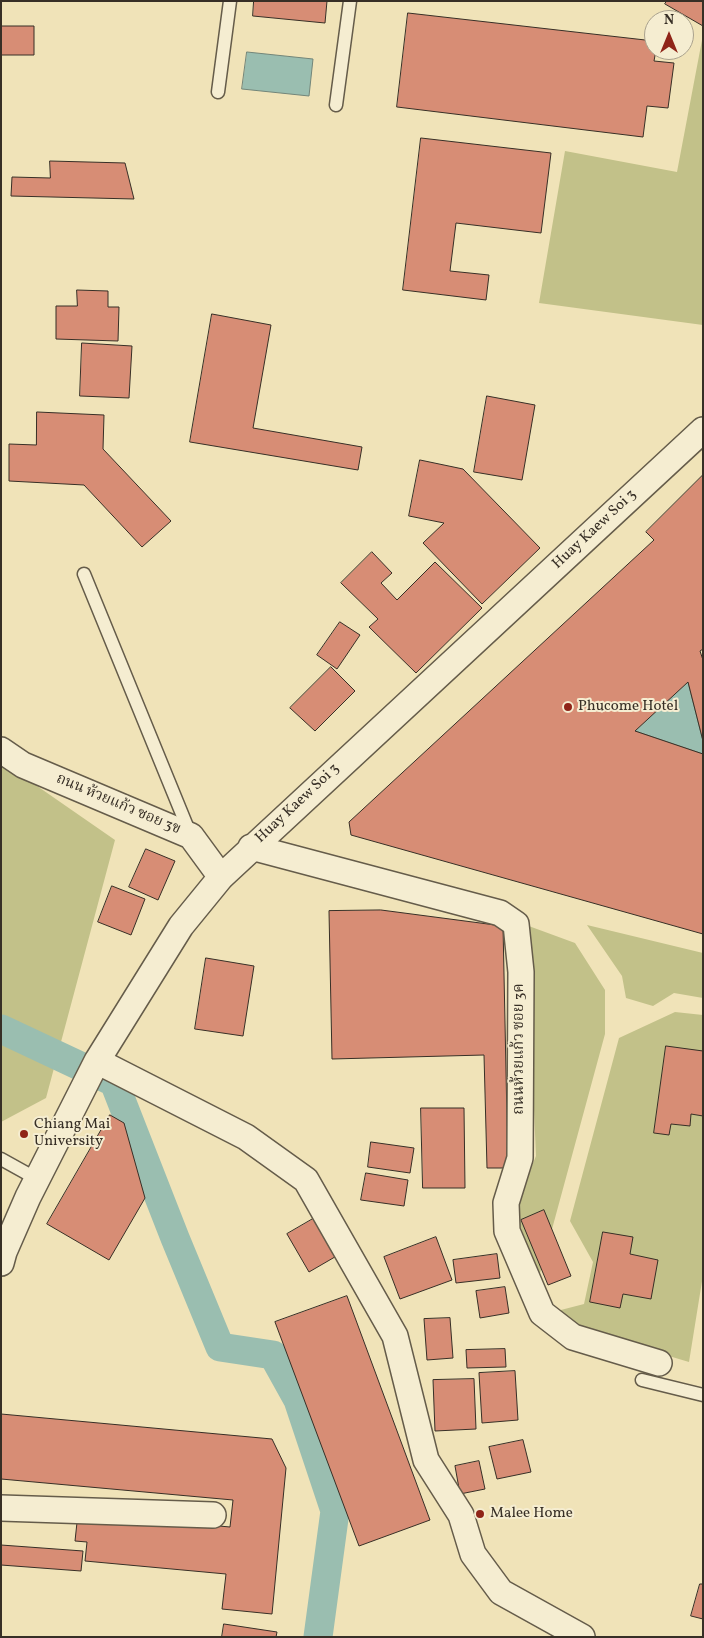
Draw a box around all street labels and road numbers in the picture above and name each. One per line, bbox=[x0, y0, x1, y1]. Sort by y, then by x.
street label: Huay Kaew Soi 3 bbox=[549, 486, 641, 574]
street label: Huay Kaew Soi 3 bbox=[252, 760, 344, 848]
street label: ถนน ห้วยแก้ว ซอย 3ข bbox=[53, 771, 183, 839]
street label: ถนนห้วยแก้ว ซอย 3ค bbox=[511, 983, 529, 1115]

